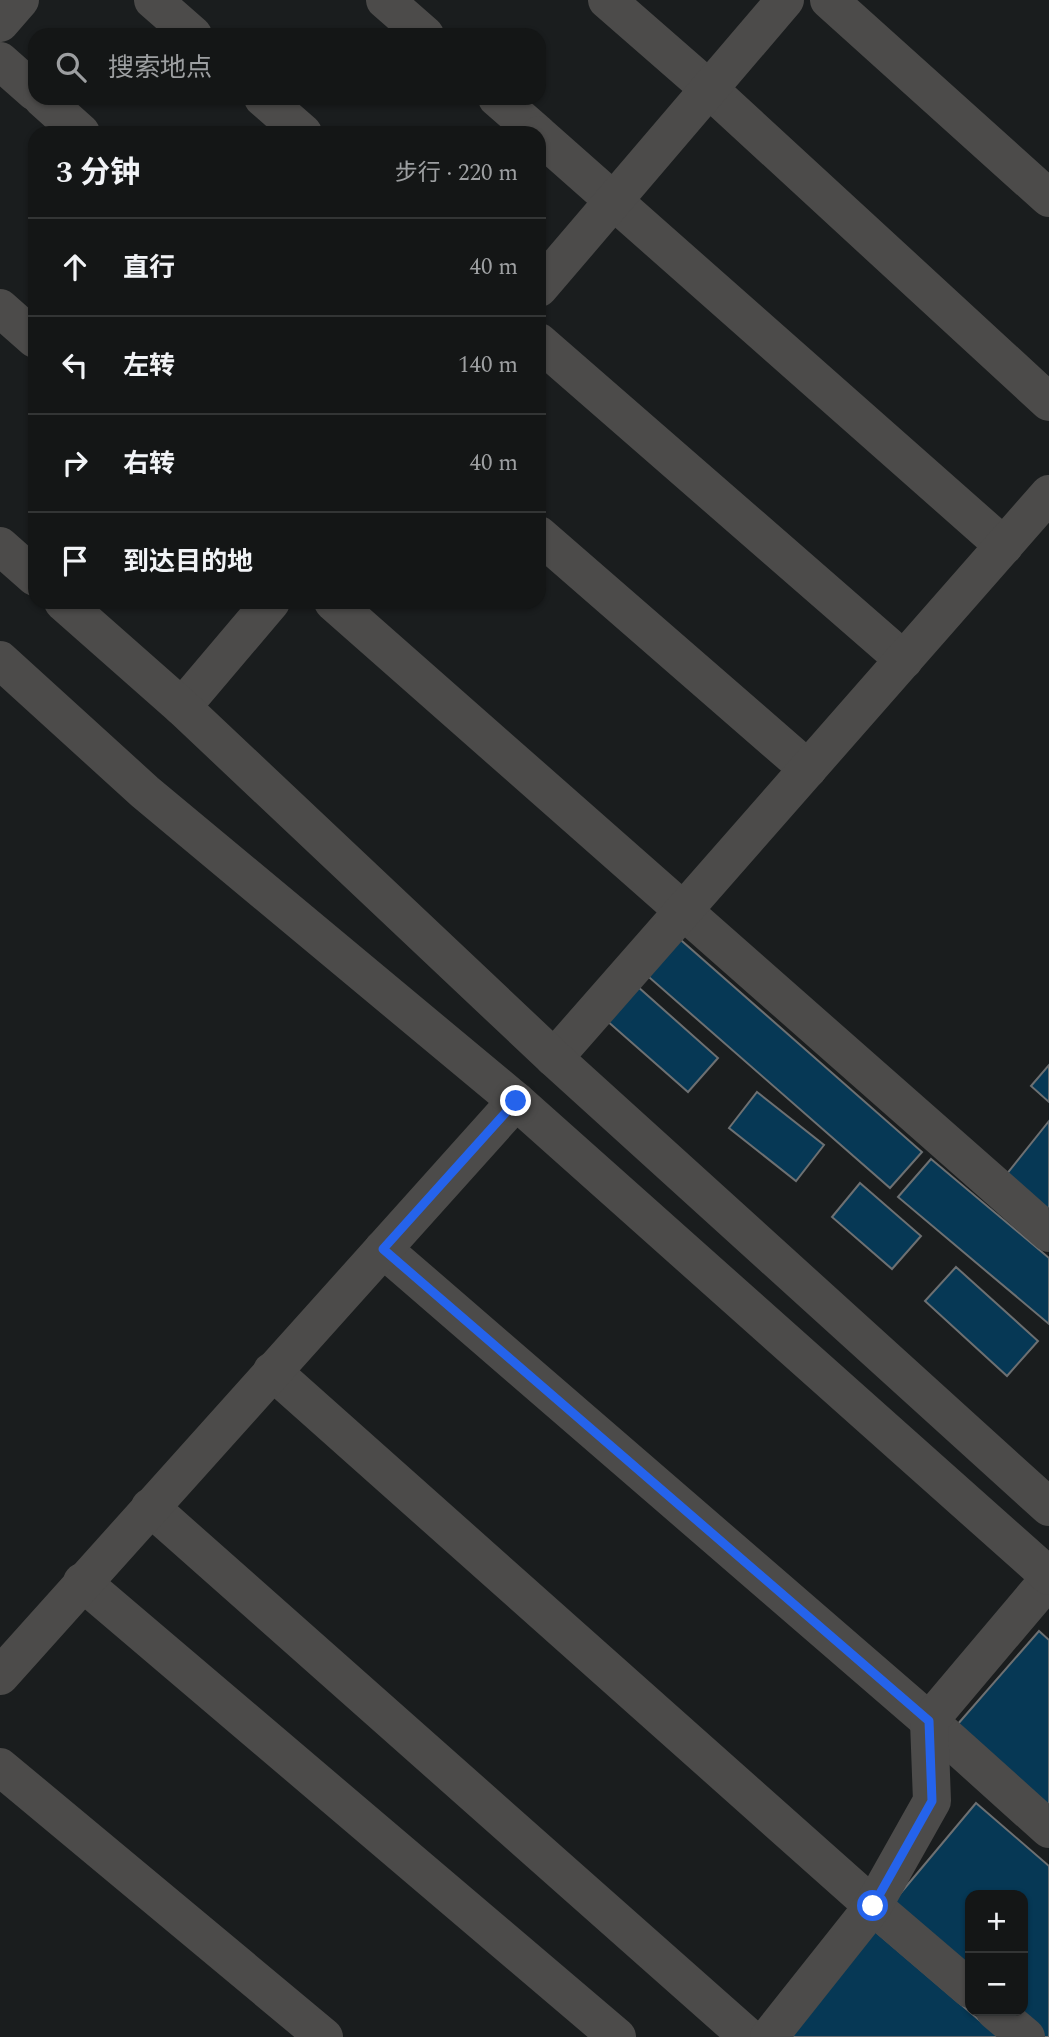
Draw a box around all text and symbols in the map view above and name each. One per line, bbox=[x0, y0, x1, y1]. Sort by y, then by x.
search box bbox=[28, 28, 546, 105]
icon: search bbox=[52, 48, 90, 86]
text: 搜索地点 bbox=[108, 48, 212, 88]
text: 3 分钟 bbox=[56, 150, 140, 196]
text: 步行 · 220 m bbox=[395, 156, 518, 191]
icon: ahead bbox=[56, 248, 94, 286]
text: 直行 bbox=[123, 248, 175, 288]
text: 40 m bbox=[469, 250, 518, 285]
icon: left bbox=[56, 346, 94, 384]
text: 左转 bbox=[123, 346, 175, 386]
text: 140 m bbox=[458, 348, 518, 383]
icon: right bbox=[56, 444, 94, 482]
text: 右转 bbox=[123, 444, 175, 484]
text: 40 m bbox=[469, 446, 518, 481]
icon: arrive bbox=[56, 542, 94, 580]
text: 到达目的地 bbox=[123, 542, 253, 582]
route end bbox=[500, 1085, 531, 1116]
route start bbox=[857, 1890, 888, 1921]
map controls bbox=[965, 1890, 1028, 2016]
button: + bbox=[965, 1890, 1028, 1953]
button: − bbox=[965, 1953, 1028, 2016]

